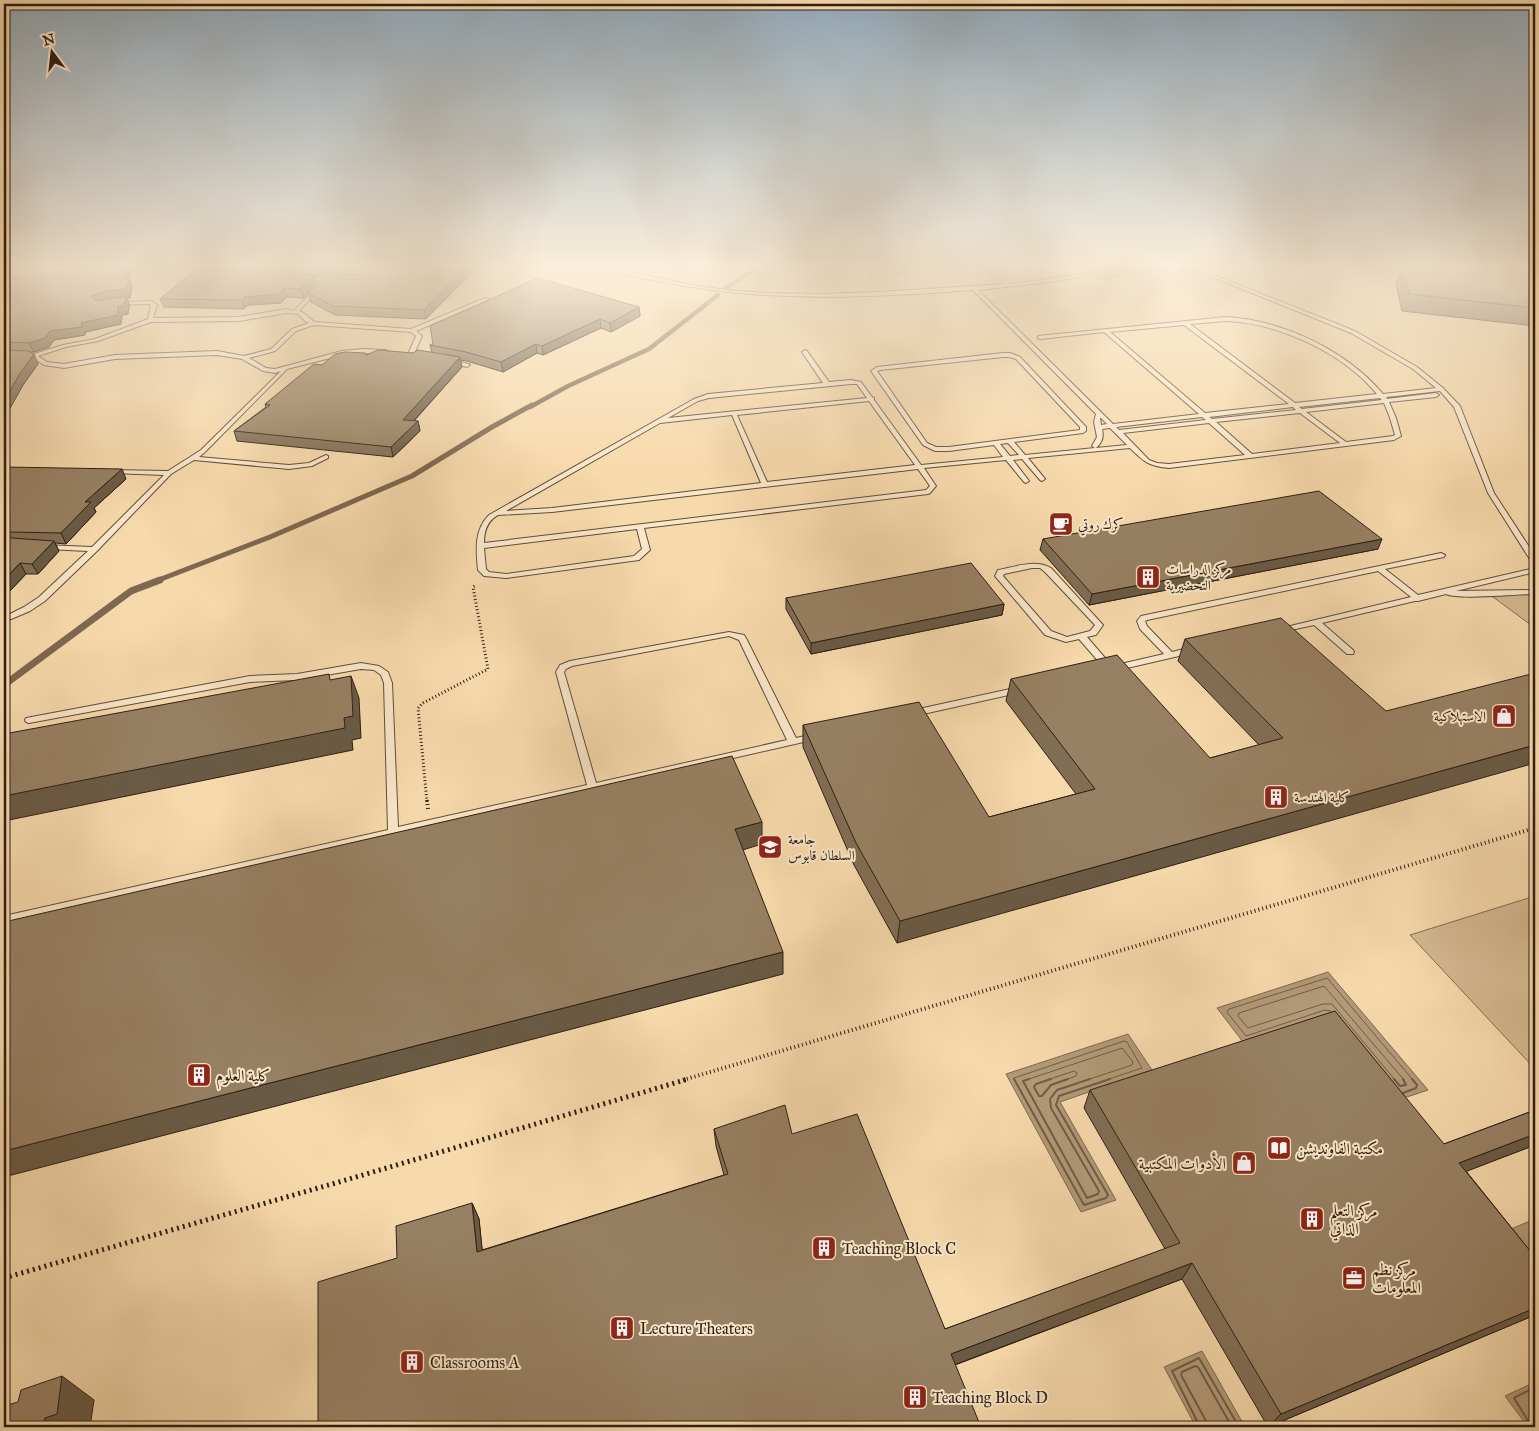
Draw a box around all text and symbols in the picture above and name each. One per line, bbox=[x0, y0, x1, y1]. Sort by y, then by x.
north arrow bbox=[28, 28, 78, 78]
text: N bbox=[41, 30, 57, 50]
cafe icon: كرك روتي bbox=[1048, 511, 1074, 537]
place label: كرك روتي bbox=[1078, 516, 1123, 536]
place label: مركز الدراسات التحضيرية bbox=[1166, 561, 1232, 594]
building icon: مركز الدراسات التحضيرية bbox=[1135, 564, 1161, 590]
shop icon: الاستهلاكية bbox=[1491, 703, 1517, 729]
place label: الاستهلاكية bbox=[1434, 708, 1486, 726]
building icon: كلية الهندسة bbox=[1263, 784, 1289, 810]
place label: كلية الهندسة bbox=[1294, 789, 1349, 806]
place label: جامعة السلطان قابوس bbox=[788, 831, 855, 864]
school or university icon: جامعة السلطان قابوس bbox=[757, 834, 783, 860]
building icon: كلية العلوم bbox=[186, 1062, 212, 1088]
place label: كلية العلوم bbox=[216, 1066, 270, 1090]
library icon: مكتبة الفاونديشن bbox=[1266, 1135, 1292, 1161]
place label: مكتبة الفاونديشن bbox=[1296, 1139, 1383, 1160]
shop icon: الأدوات المكتبية bbox=[1231, 1150, 1257, 1176]
place label: الأدوات المكتبية bbox=[1138, 1152, 1226, 1173]
place label: مركز التعلم الذاتي bbox=[1330, 1201, 1378, 1241]
building icon: مركز التعلم الذاتي bbox=[1299, 1206, 1325, 1232]
building icon: Teaching Block C bbox=[811, 1235, 837, 1261]
place label: Teaching Block C bbox=[842, 1239, 956, 1259]
place label: مركز نظم المعلومات bbox=[1372, 1260, 1421, 1297]
office icon: مركز نظم المعلومات bbox=[1341, 1265, 1367, 1291]
building icon: Lecture Theaters bbox=[609, 1315, 635, 1341]
place label: Lecture Theaters bbox=[640, 1319, 753, 1338]
building icon: Classrooms A bbox=[399, 1349, 425, 1375]
place label: Classrooms A bbox=[430, 1353, 520, 1372]
building icon: Teaching Block D bbox=[902, 1384, 928, 1410]
place label: Teaching Block D bbox=[932, 1388, 1048, 1408]

